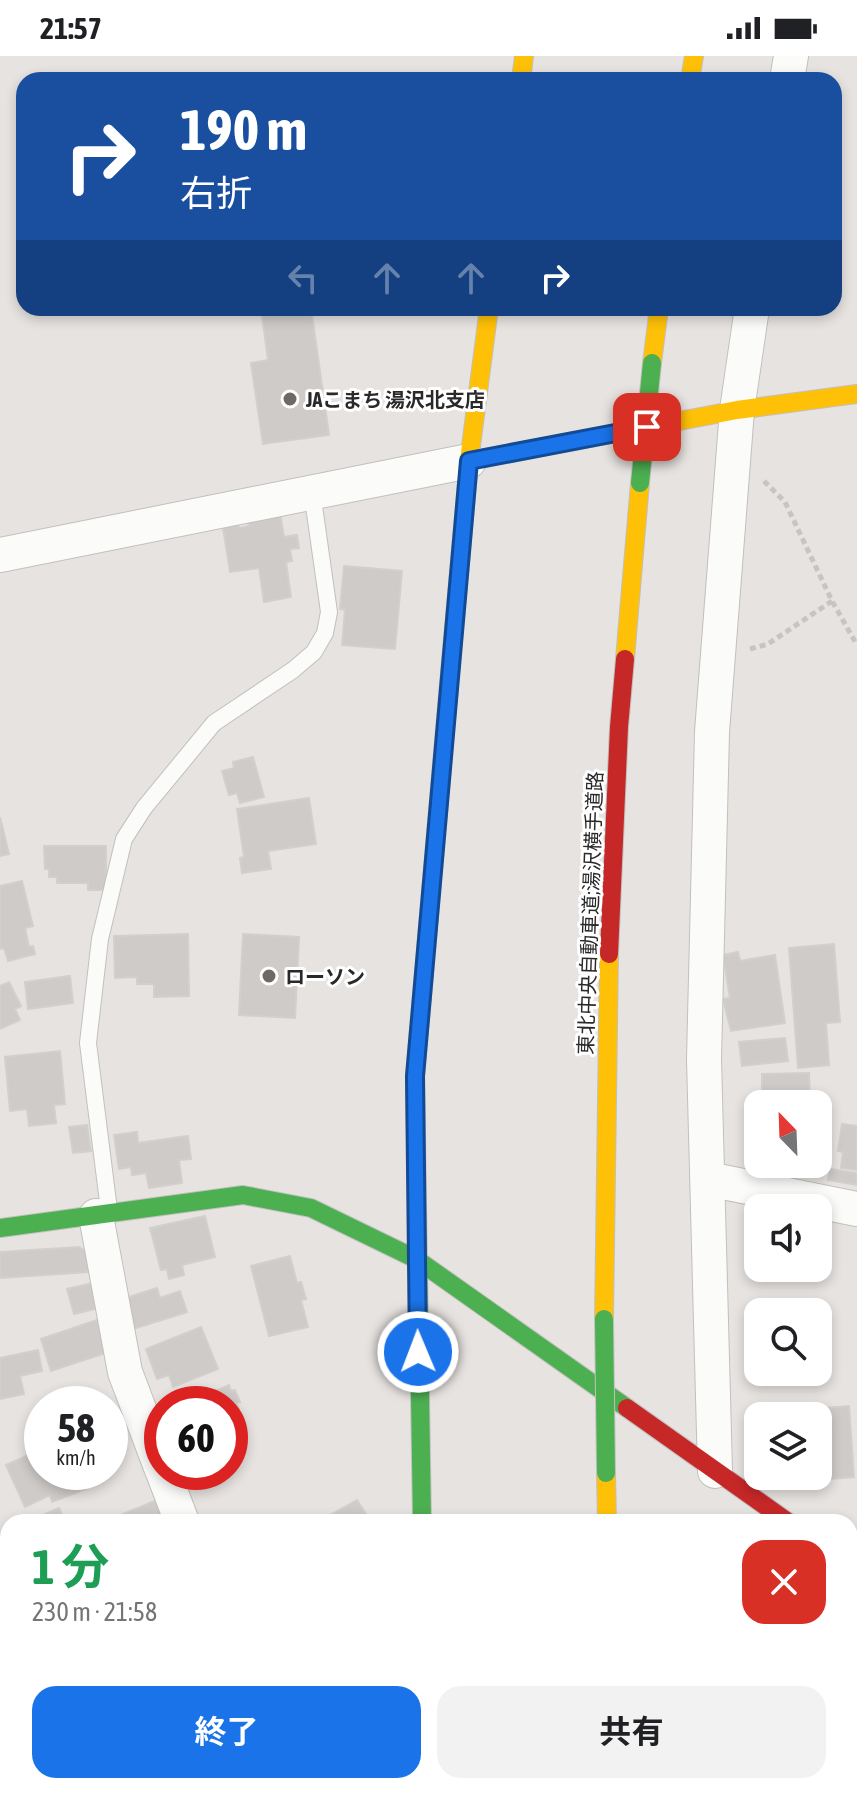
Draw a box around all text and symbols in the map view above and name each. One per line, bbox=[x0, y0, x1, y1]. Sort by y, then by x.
text: 21:57 bbox=[40, 11, 102, 45]
text: 190 m bbox=[180, 98, 307, 162]
icon: right bbox=[48, 104, 152, 208]
text: 右折 bbox=[180, 172, 252, 214]
icon: left bbox=[281, 256, 325, 300]
icon: ahead bbox=[365, 256, 409, 300]
icon: ahead bbox=[449, 256, 493, 300]
icon: right bbox=[533, 256, 577, 300]
place label: JAこまち 湯沢北支店 bbox=[305, 388, 485, 411]
marker: JAこまち 湯沢北支店 bbox=[281, 390, 299, 408]
pin bbox=[613, 393, 681, 461]
icon: arrive bbox=[625, 405, 669, 449]
street label: 東北中央自動車道;湯沢横手道路 bbox=[574, 771, 606, 1055]
place label: ローソン bbox=[285, 965, 365, 988]
marker: ローソン bbox=[260, 967, 278, 985]
north arrow bbox=[744, 1090, 832, 1178]
map controls bbox=[744, 1090, 832, 1490]
button: sound bbox=[744, 1194, 832, 1282]
button: search bbox=[744, 1298, 832, 1386]
position arrow bbox=[376, 1310, 460, 1394]
speed limit sign: 60 bbox=[144, 1386, 248, 1490]
button: layers bbox=[744, 1402, 832, 1490]
text: 58 bbox=[57, 1405, 95, 1450]
text: km/h bbox=[56, 1446, 96, 1469]
text: 1 分 bbox=[32, 1539, 109, 1594]
button: close bbox=[742, 1540, 826, 1624]
text: 230 m · 21:58 bbox=[32, 1597, 157, 1627]
button: 終了 bbox=[32, 1686, 421, 1778]
button: 共有 bbox=[437, 1686, 826, 1778]

